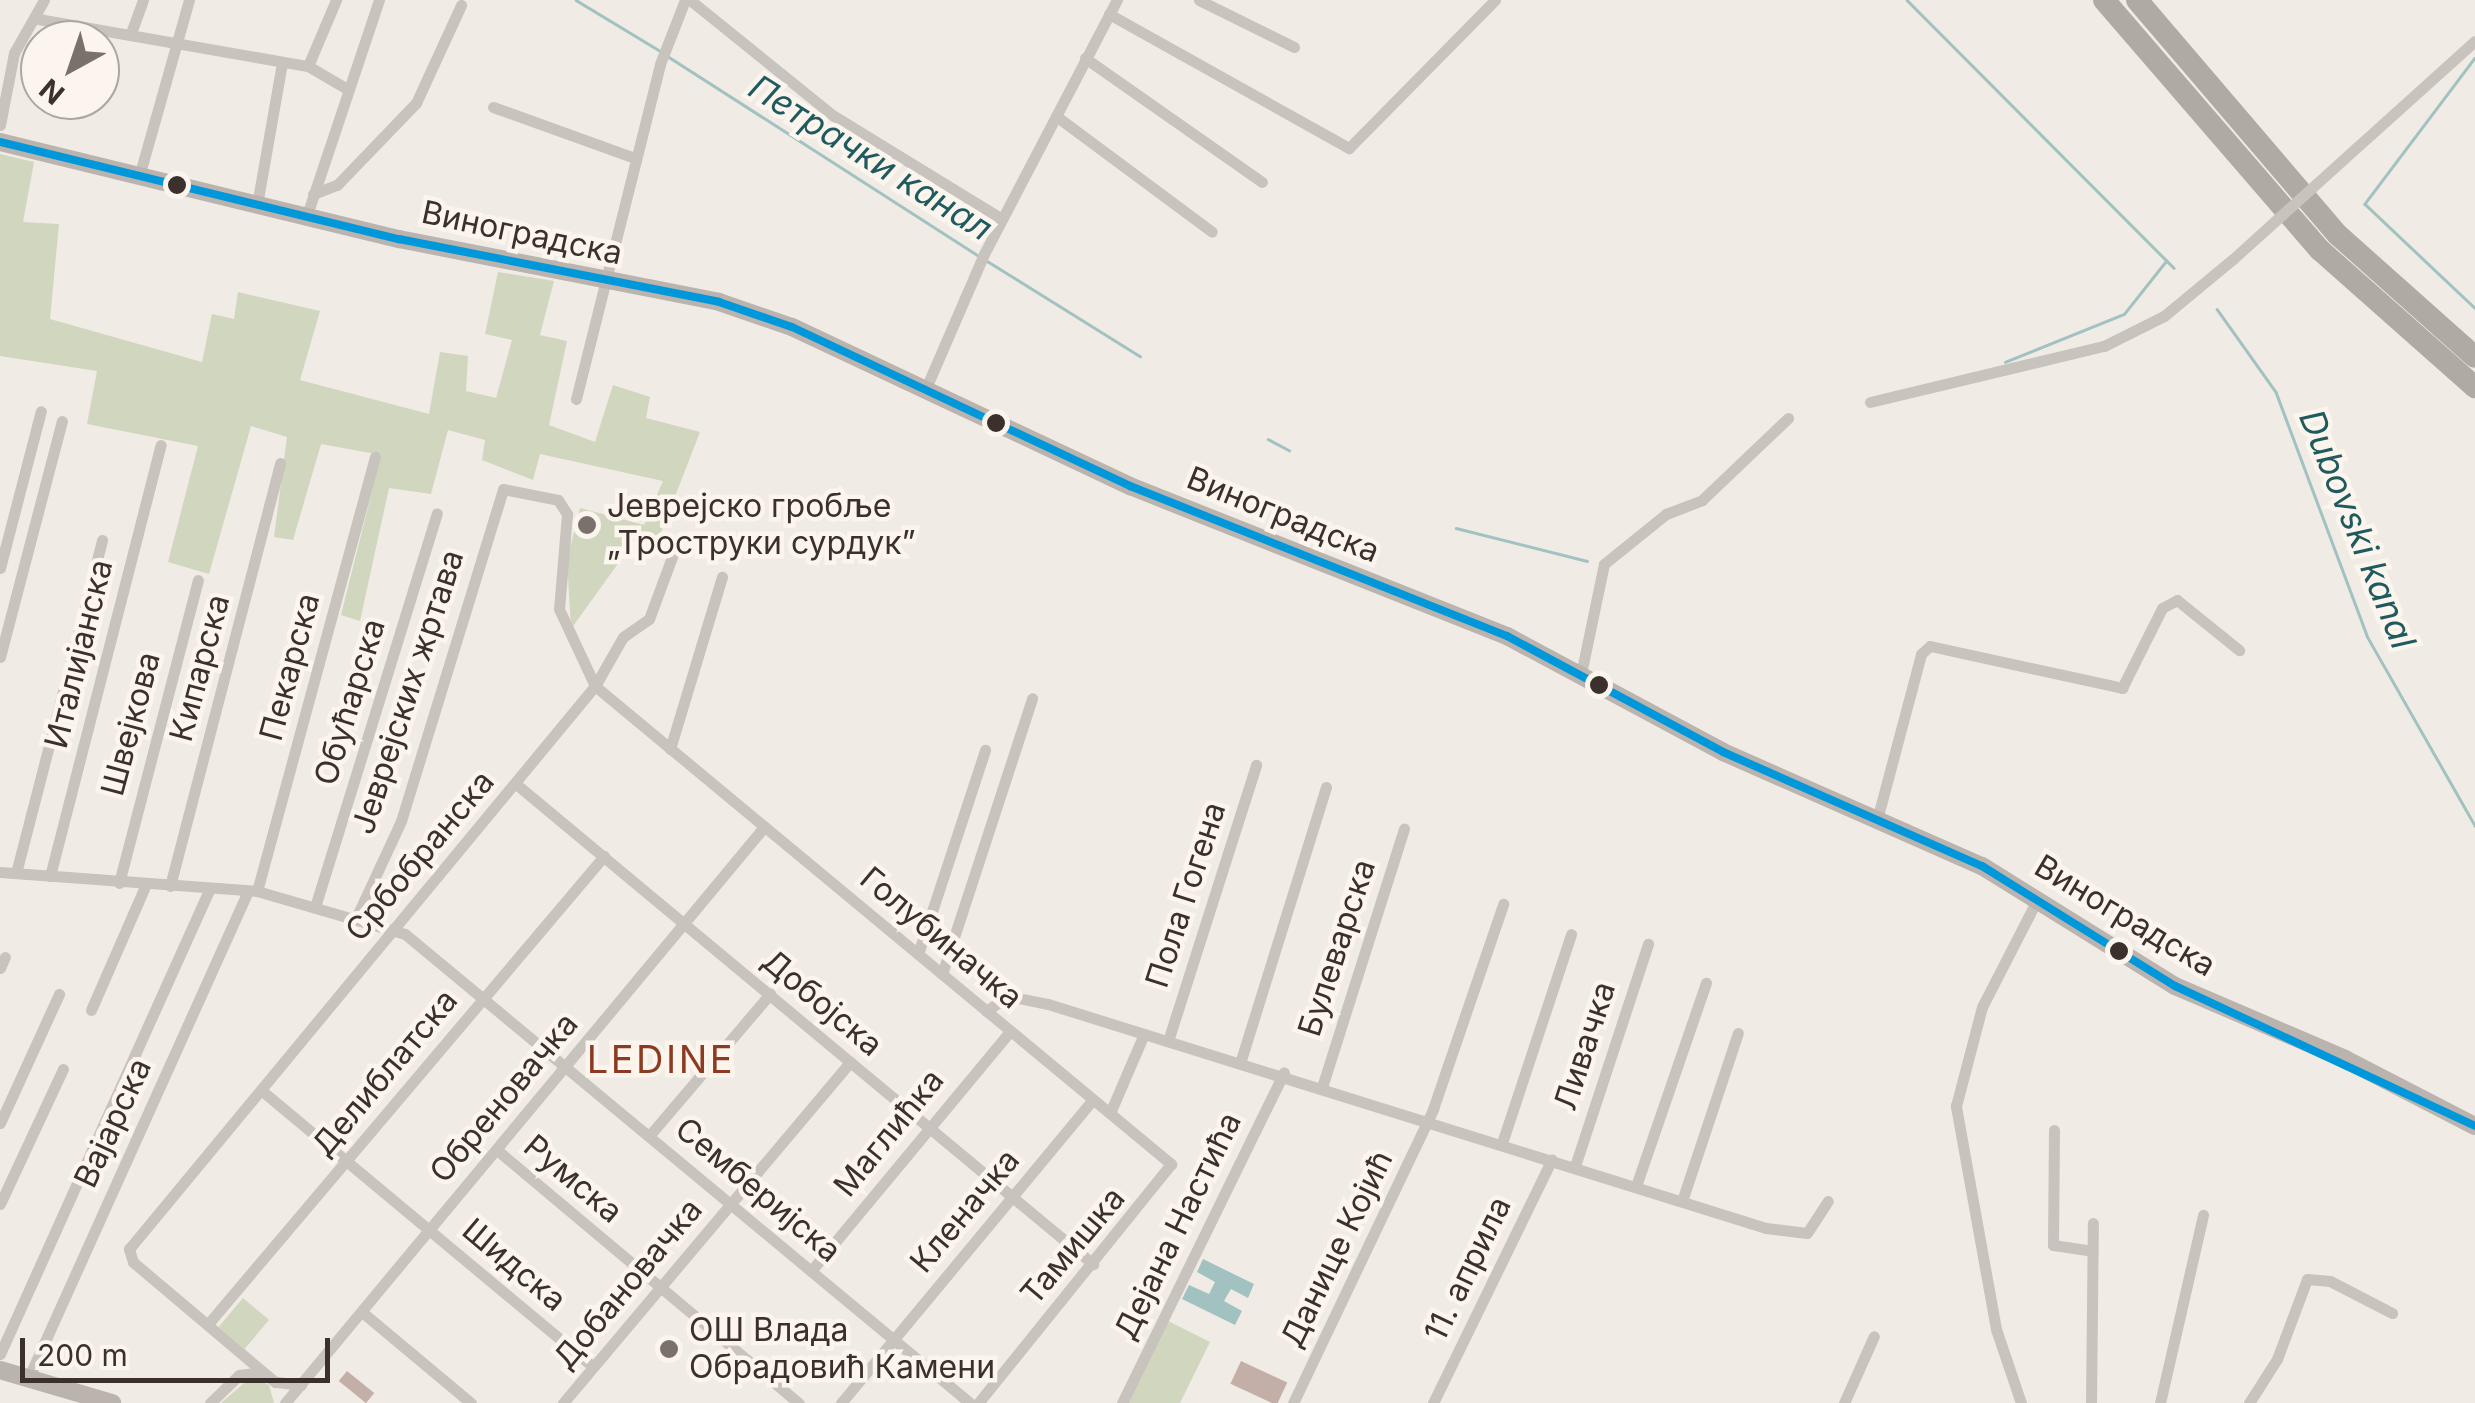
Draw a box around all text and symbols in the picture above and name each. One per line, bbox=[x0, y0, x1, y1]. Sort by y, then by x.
north arrow bbox=[20, 20, 120, 120]
water label: Петрачки канал bbox=[742, 65, 1000, 249]
text: N bbox=[33, 72, 71, 111]
unlabelled marker bbox=[167, 175, 187, 195]
street label: Виноградска bbox=[418, 193, 626, 273]
water label: Dubovski kanal bbox=[2291, 403, 2425, 655]
unlabelled marker bbox=[986, 413, 1006, 433]
street label: Виноградска bbox=[1181, 459, 1385, 571]
place label: Јеврејско гробље „Троструки сурдук” bbox=[607, 488, 916, 563]
marker: Јеврејско гробље „Троструки сурдук” bbox=[576, 514, 598, 536]
street label: Јеврејских жртава bbox=[344, 545, 472, 839]
street label: Италијанска bbox=[37, 556, 121, 752]
street label: Пекарска bbox=[252, 589, 328, 745]
street label: Кипарска bbox=[162, 590, 238, 746]
street label: Обућарска bbox=[307, 614, 393, 790]
street label: Швејкова bbox=[93, 648, 169, 800]
unlabelled marker bbox=[1589, 675, 1609, 695]
street label: Србобранска bbox=[338, 763, 502, 949]
street label: Пола Гогена bbox=[1138, 798, 1234, 992]
street label: Виноградска bbox=[2028, 847, 2222, 985]
street label: Булеварска bbox=[1290, 855, 1384, 1041]
street label: Голубиначка bbox=[852, 859, 1030, 1017]
unlabelled marker bbox=[2109, 941, 2129, 961]
street label: Добојска bbox=[754, 942, 890, 1064]
street label: Ливачка bbox=[1546, 977, 1624, 1115]
street label: Делиблатска bbox=[304, 982, 466, 1164]
street label: Обреновачка bbox=[422, 1005, 586, 1191]
district label: LEDINE bbox=[587, 1037, 735, 1083]
street label: Вајарска bbox=[66, 1052, 160, 1194]
street label: Маглићка bbox=[826, 1062, 952, 1204]
street label: Дејана Настића bbox=[1106, 1106, 1250, 1346]
street label: Семберијска bbox=[667, 1110, 849, 1270]
street label: Румска bbox=[516, 1127, 630, 1231]
street label: Кленачка bbox=[902, 1141, 1028, 1281]
street label: Данице Којић bbox=[1273, 1144, 1401, 1354]
street label: Тамишка bbox=[1013, 1179, 1133, 1313]
street label: Добановачка bbox=[546, 1191, 710, 1377]
street label: 11. априла bbox=[1417, 1191, 1519, 1347]
street label: Шидска bbox=[454, 1211, 574, 1319]
place label: ОШ Влада Обрадовић Камени bbox=[689, 1312, 995, 1387]
scale bar bbox=[25, 1318, 335, 1380]
text: 200 m bbox=[37, 1337, 128, 1373]
marker: ОШ Влада Обрадовић Камени bbox=[658, 1338, 680, 1360]

